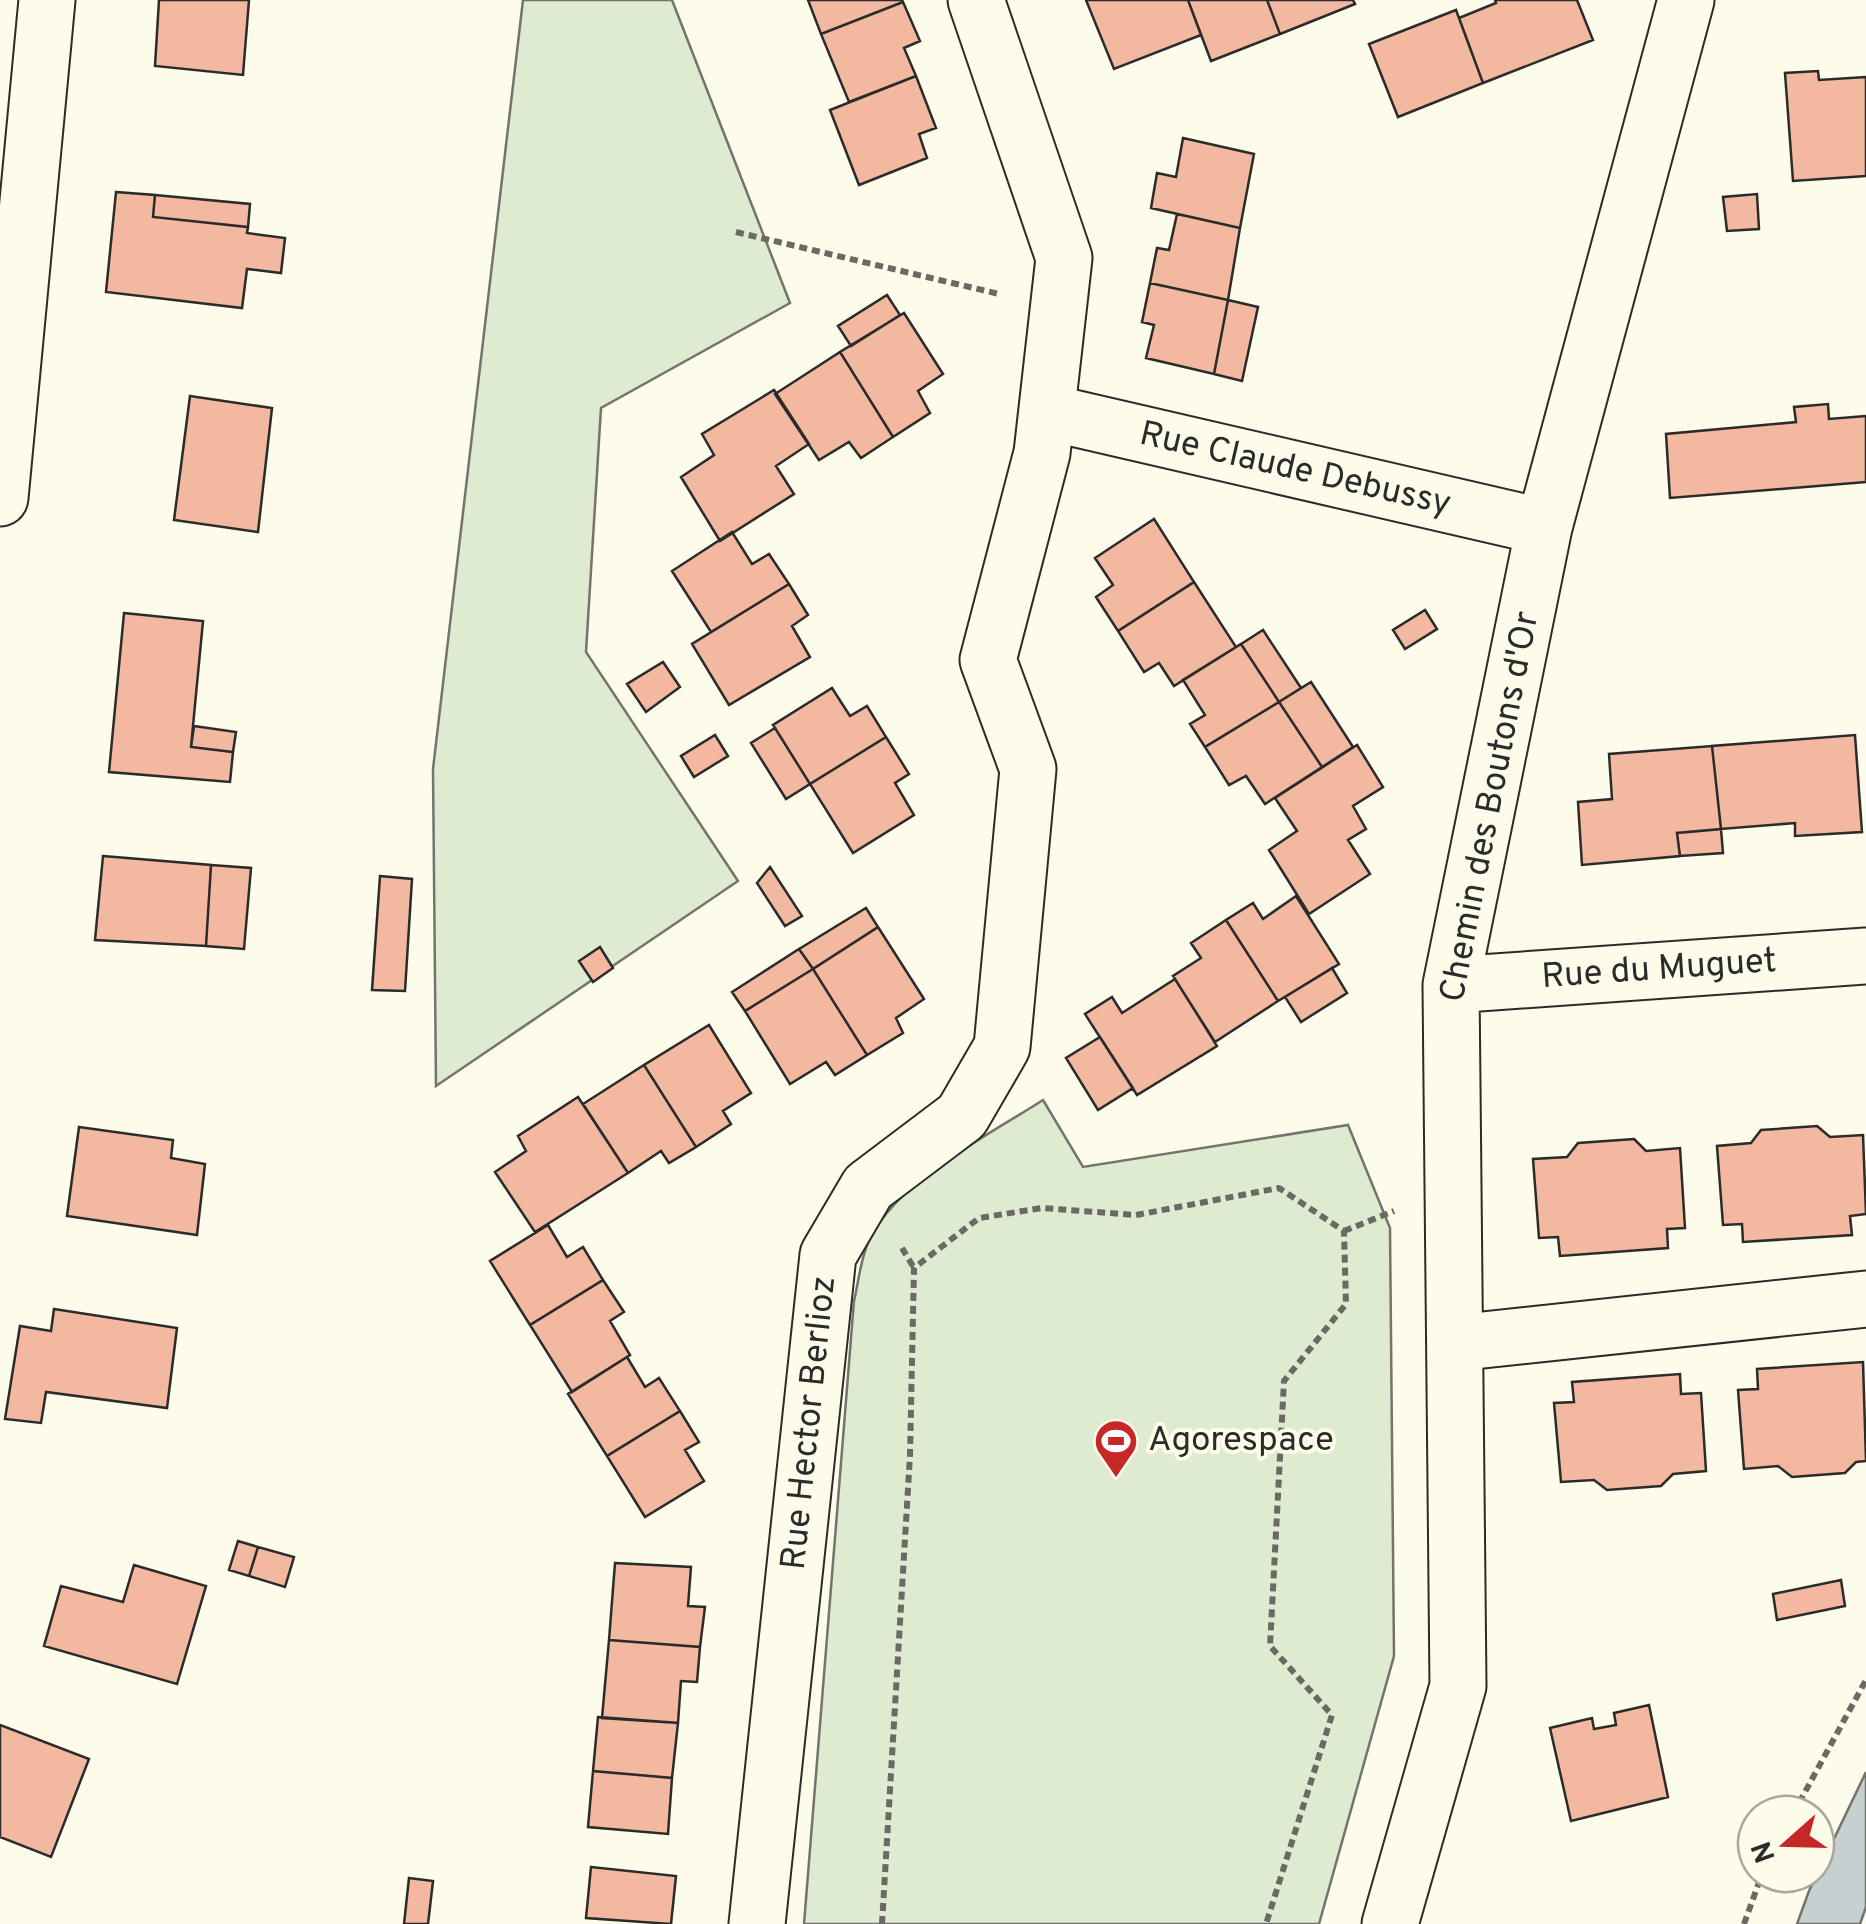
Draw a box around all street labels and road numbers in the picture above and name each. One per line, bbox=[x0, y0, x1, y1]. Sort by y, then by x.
street label: Rue Claude Debussy bbox=[1135, 413, 1455, 527]
street label: Chemin des Boutons d'Or bbox=[1432, 608, 1550, 1006]
street label: Rue du Muguet bbox=[1540, 940, 1778, 1000]
street label: Rue Hector Berlioz bbox=[773, 1274, 847, 1572]

